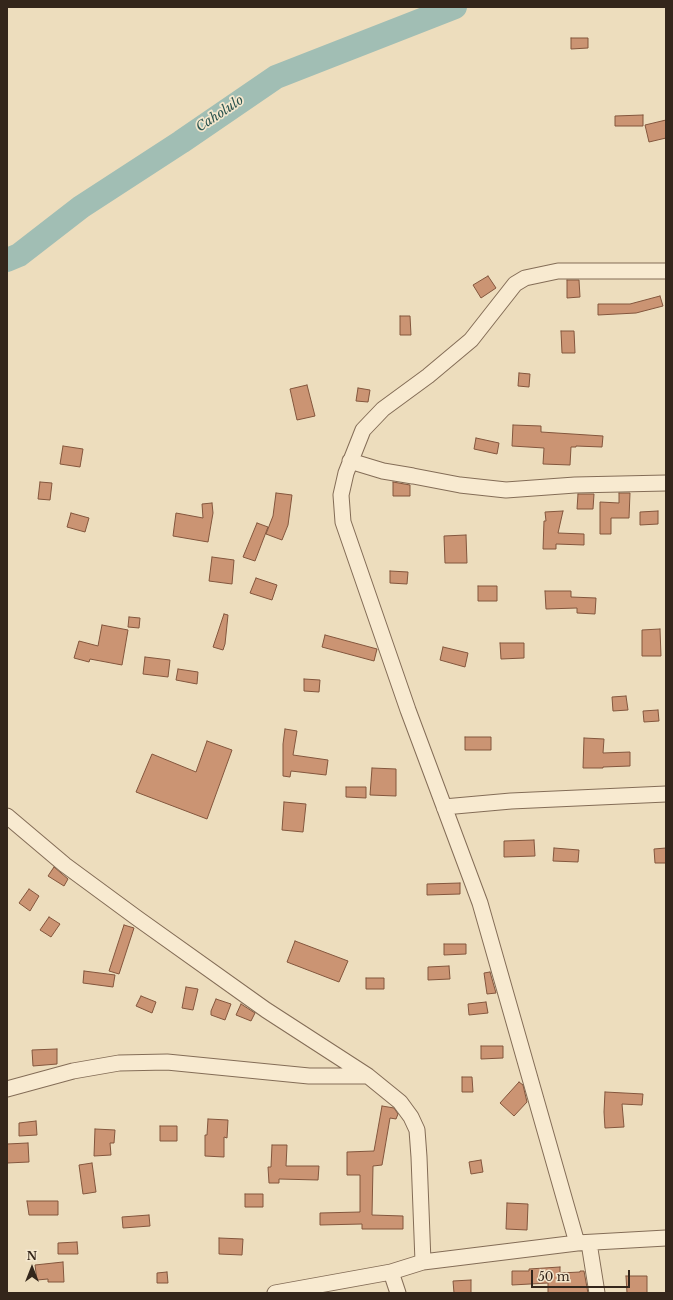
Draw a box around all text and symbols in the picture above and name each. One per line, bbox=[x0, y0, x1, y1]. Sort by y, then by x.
water label: Caholulo bbox=[193, 93, 247, 135]
north arrow bbox=[12, 1248, 52, 1288]
text: N bbox=[27, 1249, 37, 1263]
scale bar bbox=[533, 1262, 632, 1288]
text: 50 m bbox=[538, 1269, 570, 1284]

